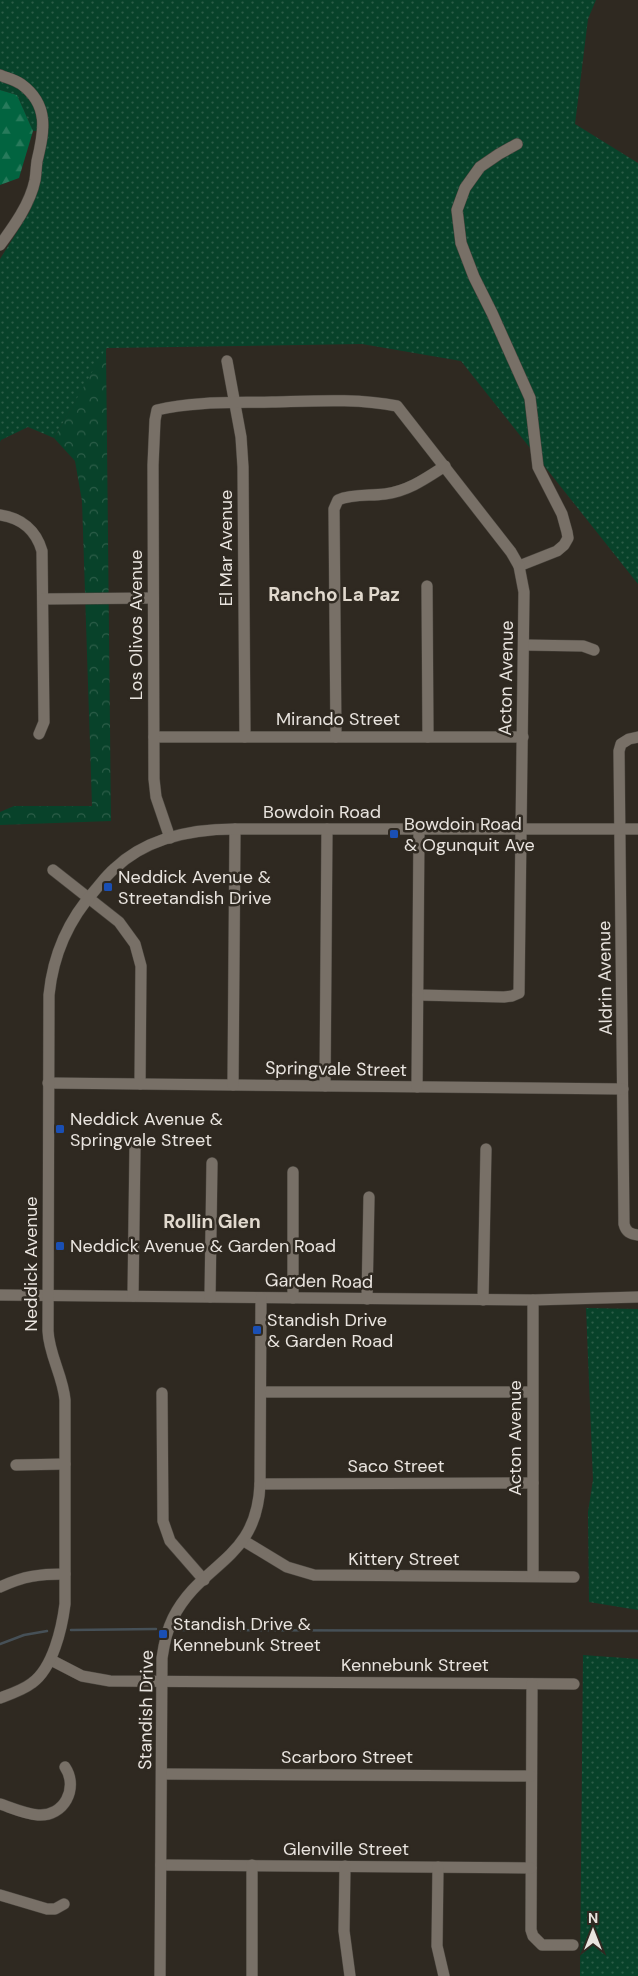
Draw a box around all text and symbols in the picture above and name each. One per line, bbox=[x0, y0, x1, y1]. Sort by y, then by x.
street label: El Mar Avenue bbox=[214, 490, 238, 606]
street label: Los Olivos Avenue bbox=[124, 550, 148, 700]
district label: Rancho La Paz bbox=[268, 582, 400, 607]
street label: Acton Avenue bbox=[493, 620, 519, 736]
street label: Mirando Street bbox=[276, 707, 400, 731]
street label: Bowdoin Road bbox=[263, 800, 381, 824]
place label: Bowdoin Road & Ogunquit Ave bbox=[404, 812, 535, 857]
marker: Bowdoin Road & Ogunquit Ave bbox=[388, 828, 400, 840]
place label: Neddick Avenue & Streetandish Drive bbox=[118, 865, 272, 910]
marker: Neddick Avenue & Streetandish Drive bbox=[102, 881, 114, 893]
street label: Aldrin Avenue bbox=[592, 921, 618, 1035]
street label: Springvale Street bbox=[265, 1056, 407, 1082]
place label: Neddick Avenue & Springvale Street bbox=[70, 1107, 223, 1152]
marker: Neddick Avenue & Springvale Street bbox=[54, 1123, 66, 1135]
street label: Neddick Avenue bbox=[19, 1197, 43, 1331]
district label: Rollin Glen bbox=[163, 1209, 261, 1234]
place label: Neddick Avenue & Garden Road bbox=[70, 1234, 336, 1258]
marker: Neddick Avenue & Garden Road bbox=[54, 1240, 66, 1252]
street label: Garden Road bbox=[265, 1268, 373, 1294]
place label: Standish Drive & Garden Road bbox=[267, 1308, 393, 1353]
marker: Standish Drive & Garden Road bbox=[251, 1324, 263, 1336]
street label: Acton Avenue bbox=[503, 1380, 527, 1496]
street label: Saco Street bbox=[347, 1454, 445, 1478]
street label: Kittery Street bbox=[348, 1547, 460, 1571]
place label: Standish Drive & Kennebunk Street bbox=[173, 1612, 321, 1657]
marker: Standish Drive & Kennebunk Street bbox=[157, 1628, 169, 1640]
street label: Standish Drive bbox=[133, 1650, 159, 1770]
street label: Kennebunk Street bbox=[341, 1653, 489, 1677]
street label: Scarboro Street bbox=[281, 1745, 413, 1769]
street label: Glenville Street bbox=[283, 1837, 409, 1861]
north arrow bbox=[568, 1906, 618, 1956]
text: N bbox=[588, 1909, 598, 1927]

